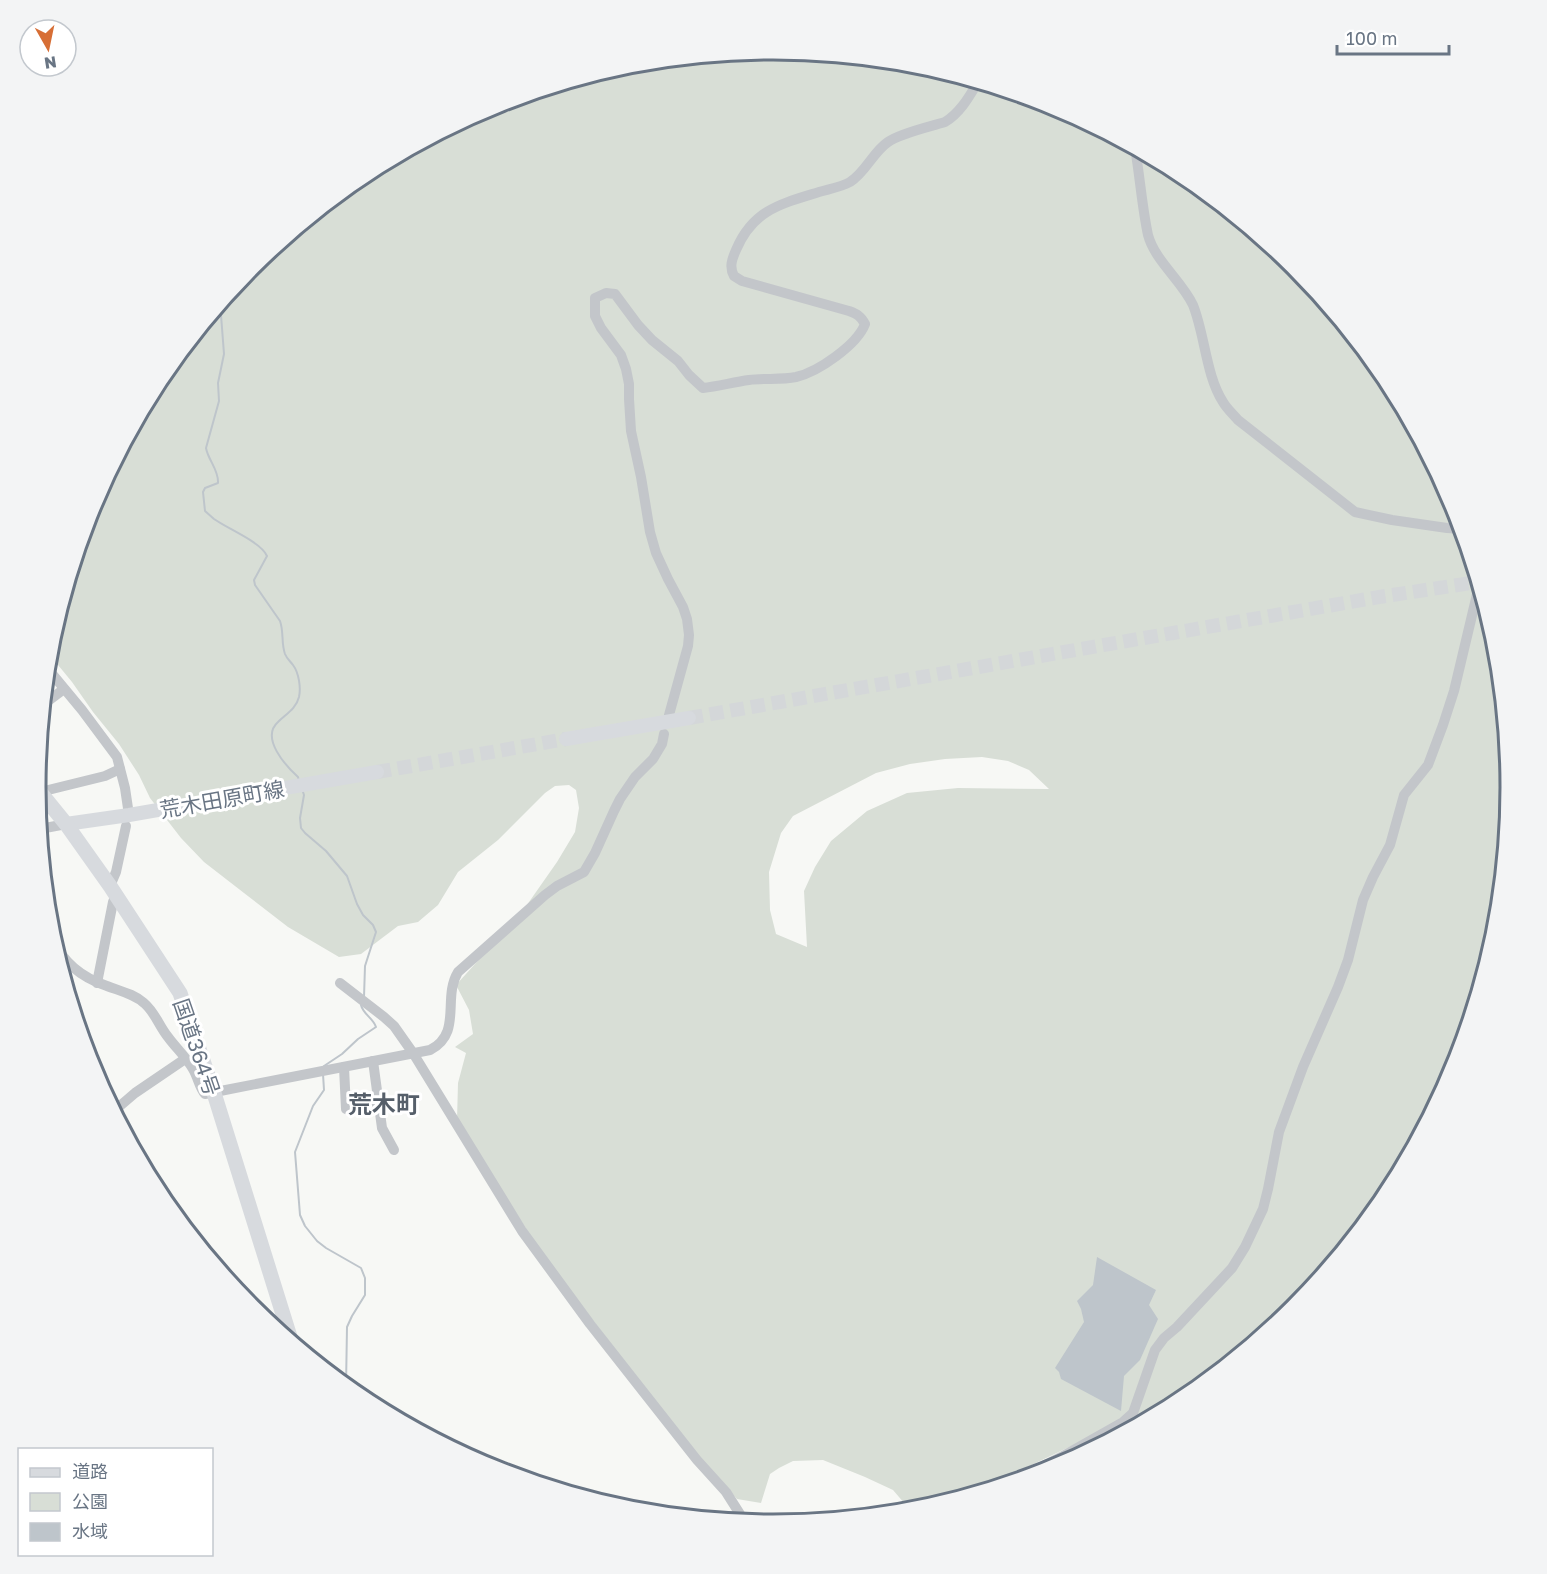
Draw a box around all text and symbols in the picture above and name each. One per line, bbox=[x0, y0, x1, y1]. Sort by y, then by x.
north arrow bbox=[18, 18, 78, 78]
scale bar bbox=[1337, 18, 1450, 56]
text: 100 m bbox=[1346, 27, 1397, 49]
text: N bbox=[43, 52, 58, 74]
street label: 荒木田原町線 bbox=[158, 775, 286, 823]
street label: 国道364号 bbox=[168, 995, 226, 1099]
district label: 荒木町 bbox=[348, 1089, 420, 1118]
legend bbox=[18, 1448, 213, 1556]
text: 道路 bbox=[72, 1460, 108, 1482]
text: 公園 bbox=[72, 1490, 108, 1512]
text: 水域 bbox=[72, 1520, 108, 1542]

